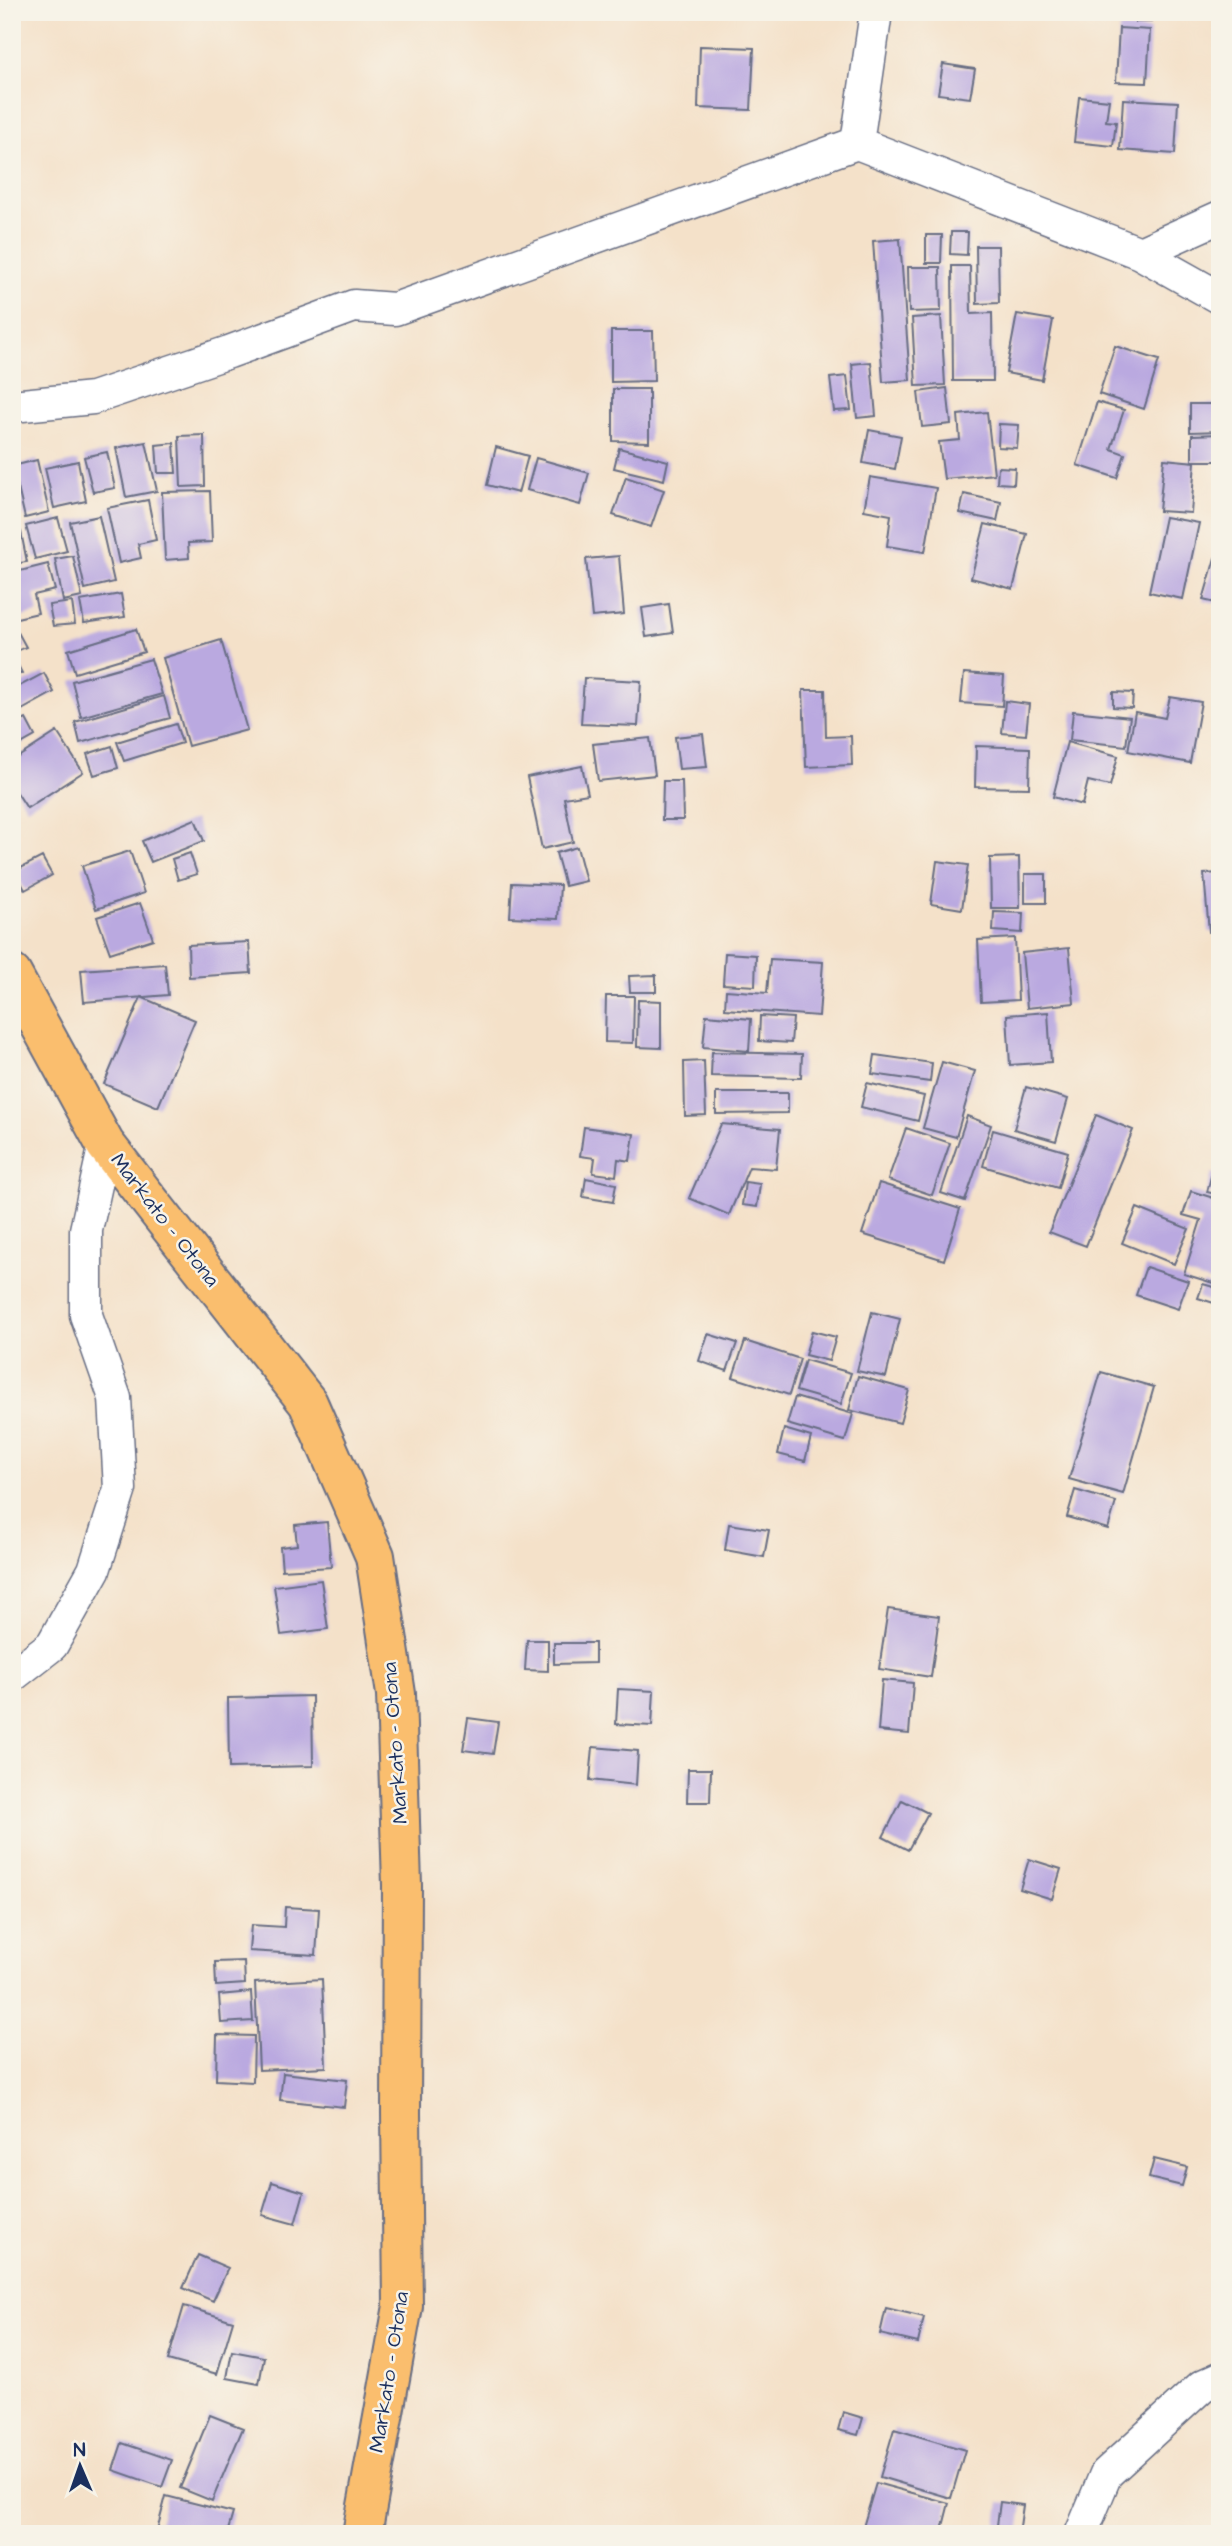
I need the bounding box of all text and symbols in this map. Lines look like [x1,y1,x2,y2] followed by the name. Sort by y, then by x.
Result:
[104,1147,227,1293] street label: Markato - Otona
[375,1661,415,1825] street label: Markato - Otona
[362,2289,416,2454] street label: Markato - Otona
[46,2430,116,2500] north arrow
[73,2437,86,2464] text: N

